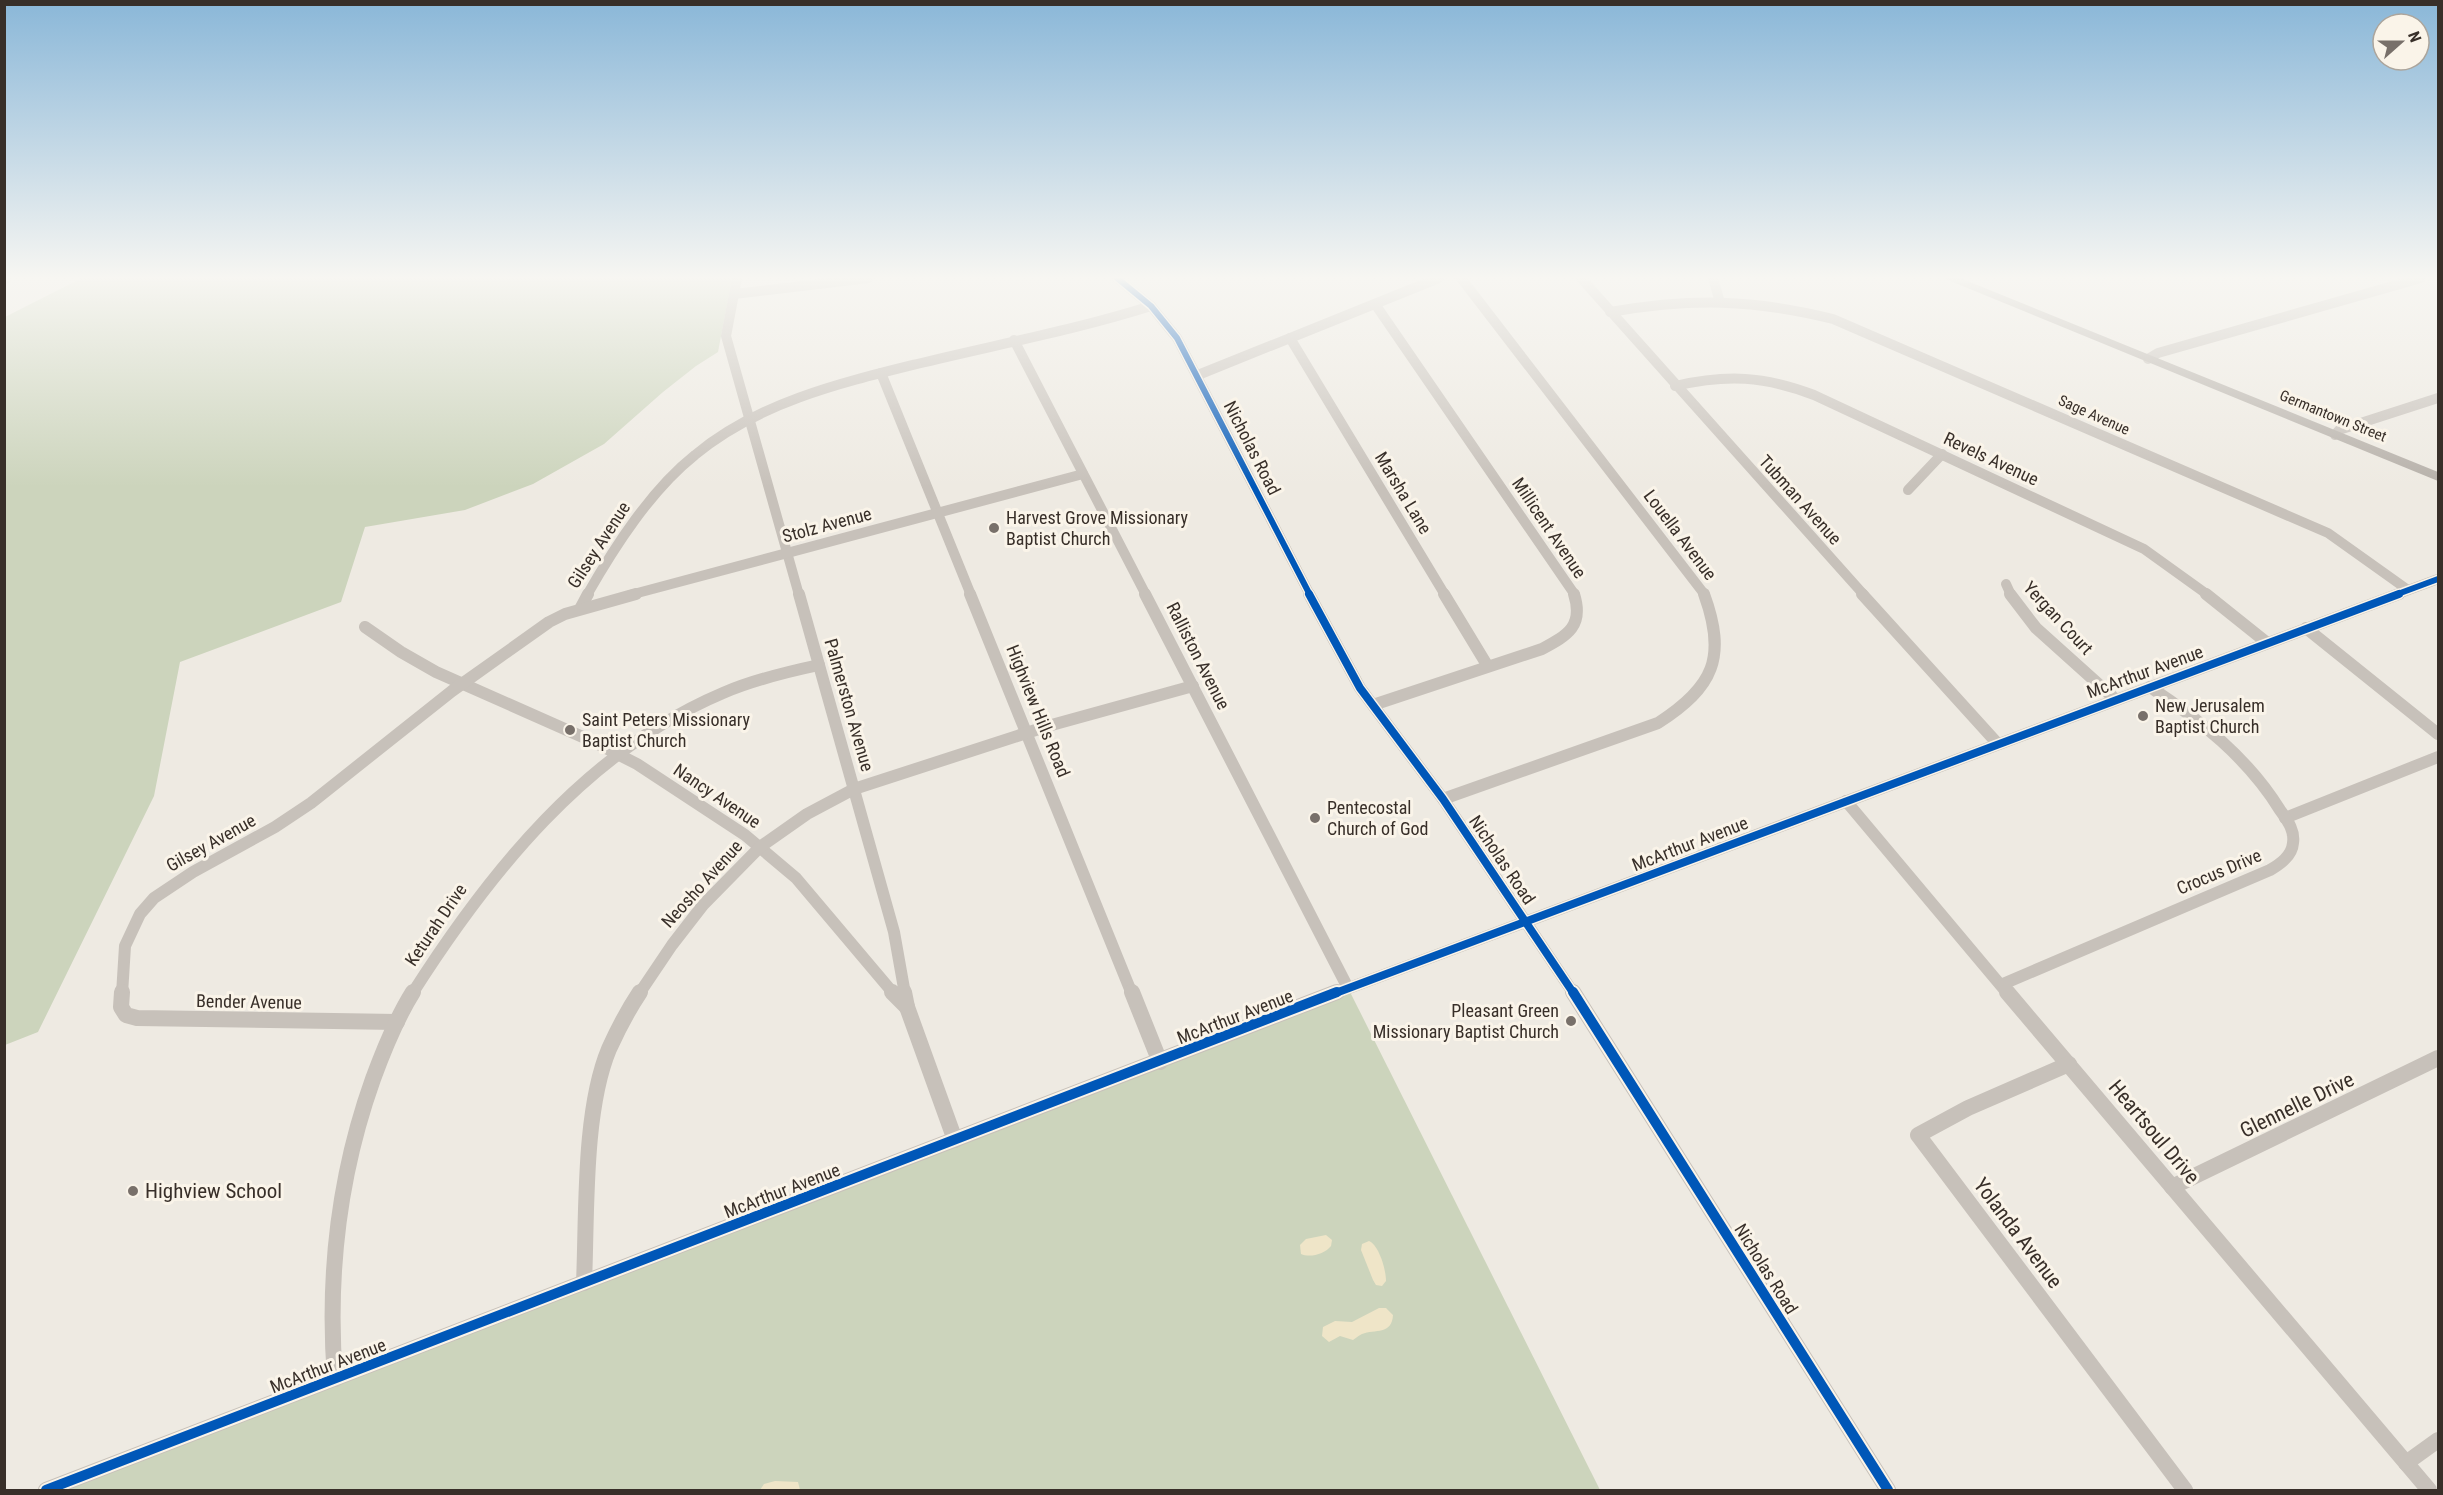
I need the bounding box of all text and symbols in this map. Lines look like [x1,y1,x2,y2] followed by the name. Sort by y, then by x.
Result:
[2371,12,2431,72] north arrow
[2404,29,2425,45] text: N
[2277,386,2389,446] street label: Germantown Street
[2056,391,2132,439] street label: Sage Avenue
[1220,397,1285,498] street label: Nicholas Road
[1940,427,2042,490] street label: Revels Avenue
[1371,448,1436,537] street label: Marsha Lane
[1755,451,1846,549] street label: Tubman Avenue
[1508,473,1591,582] street label: Millicent Avenue
[1640,485,1721,584] street label: Louella Avenue
[563,498,634,592] street label: Gilsey Avenue
[780,503,874,547] street label: Stolz Avenue
[1006,507,1188,549] place label: Harvest Grove Missionary Baptist Church
[987,521,1001,535] marker: Harvest Grove Missionary Baptist Church
[2019,577,2097,659] street label: Yergan Court
[1162,599,1235,713] street label: Ralliston Avenue
[820,636,878,774] street label: Palmerston Avenue
[2084,641,2206,702] street label: McArthur Avenue
[1002,642,1075,780] street label: Highview Hills Road
[2155,695,2265,737] place label: New Jerusalem Baptist Church
[582,709,750,751] place label: Saint Peters Missionary Baptist Church
[2136,709,2150,723] marker: New Jerusalem Baptist Church
[563,723,577,737] marker: Saint Peters Missionary Baptist Church
[670,759,765,832] street label: Nancy Avenue
[1327,797,1429,839] place label: Pentecostal Church of God
[162,809,259,876] street label: Gilsey Avenue
[1308,811,1322,825] marker: Pentecostal Church of God
[1465,811,1540,908] street label: Nicholas Road
[1629,812,1751,875] street label: McArthur Avenue
[657,836,746,932] street label: Neosho Avenue
[2173,844,2264,899] street label: Crocus Drive
[400,880,471,970] street label: Keturah Drive
[1174,985,1296,1048] street label: McArthur Avenue
[196,990,302,1013] street label: Bender Avenue
[1373,1000,1559,1042] place label: Pleasant Green Missionary Baptist Church
[1564,1014,1578,1028] marker: Pleasant Green Missionary Baptist Church
[2236,1067,2358,1143] street label: Glennelle Drive
[2104,1075,2204,1189] street label: Heartsoul Drive
[721,1159,843,1222] street label: McArthur Avenue
[1969,1173,2067,1293] street label: Yolanda Avenue
[145,1179,282,1203] place label: Highview School
[126,1184,140,1198] marker: Highview School
[1730,1220,1803,1318] street label: Nicholas Road
[267,1334,389,1397] street label: McArthur Avenue

